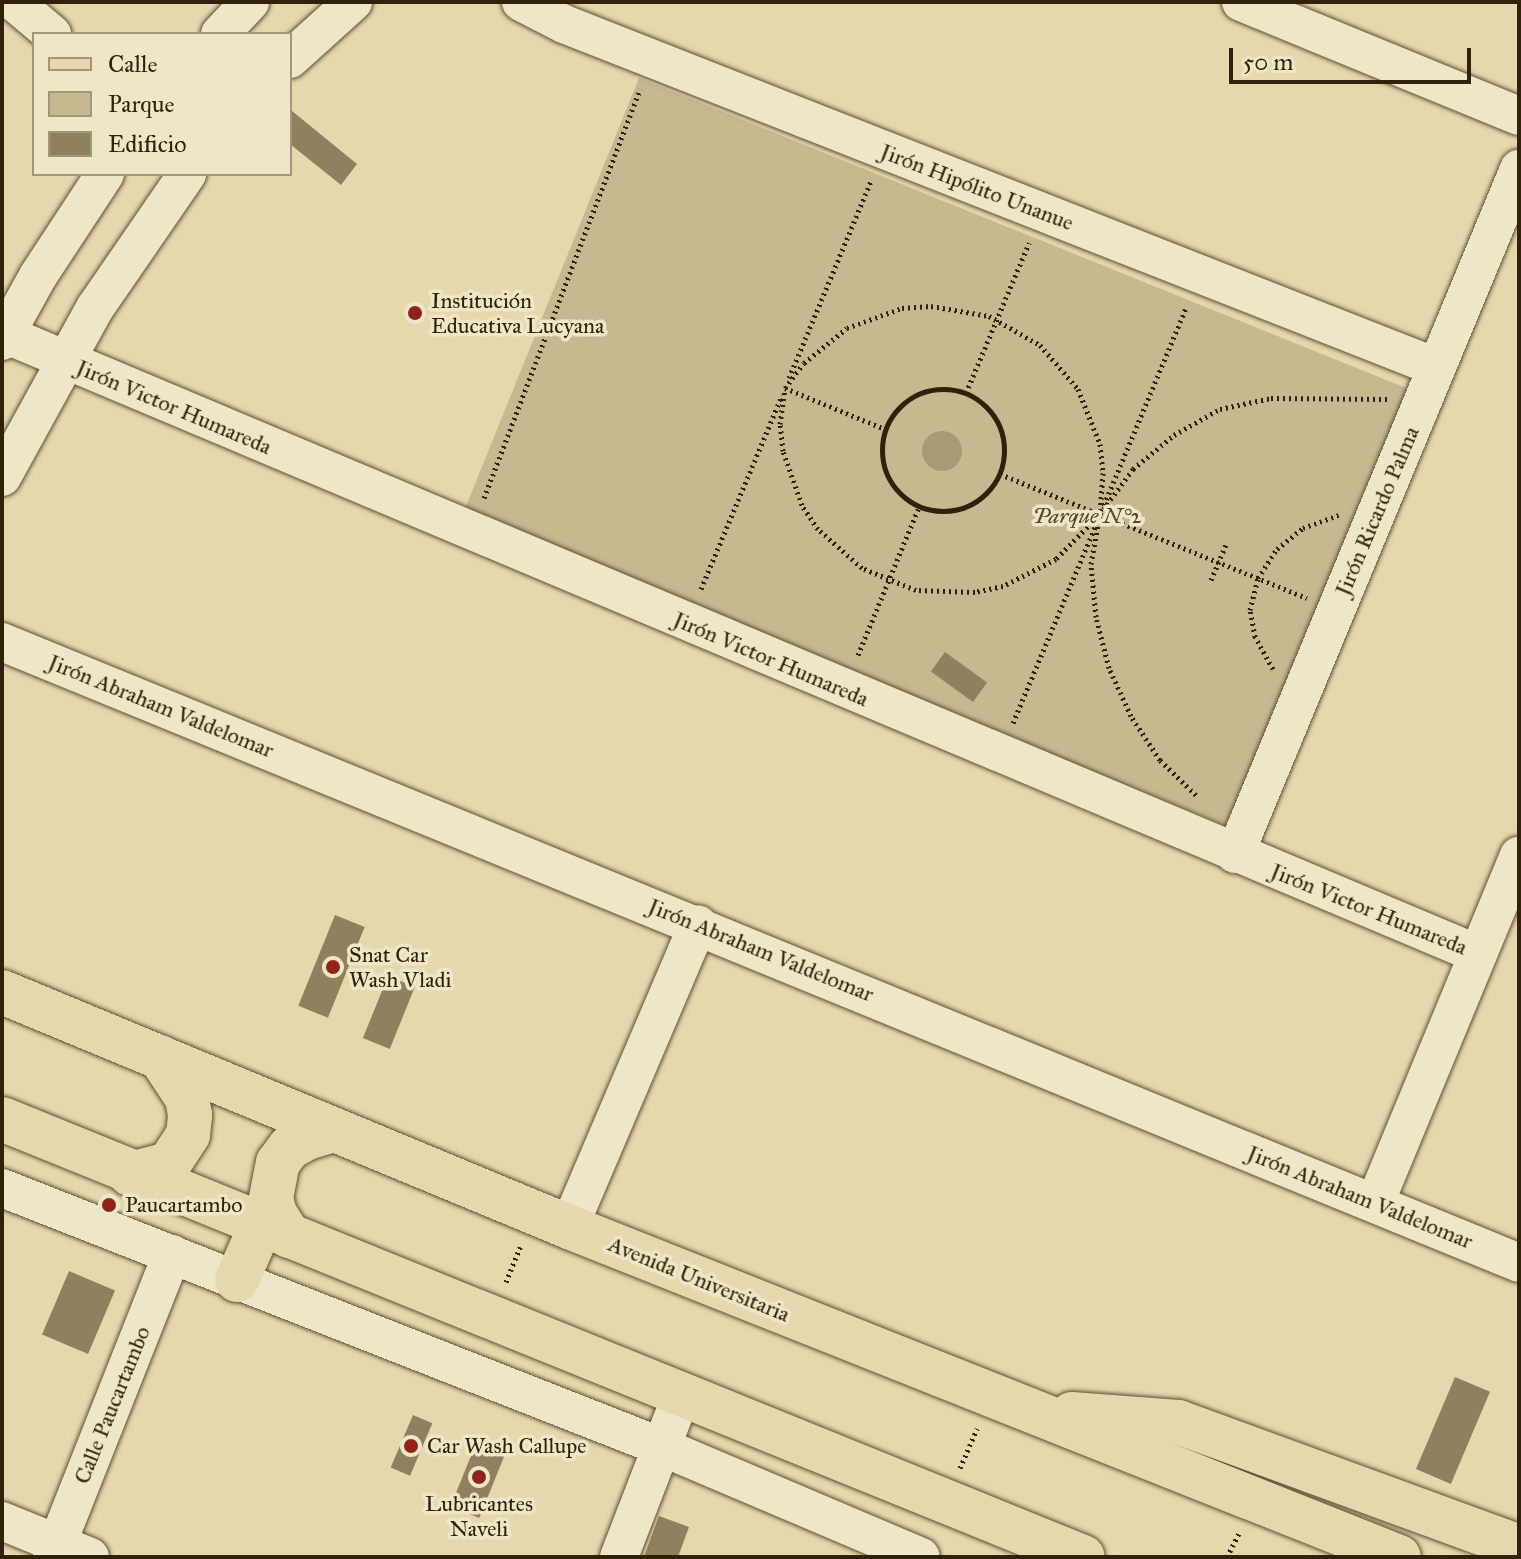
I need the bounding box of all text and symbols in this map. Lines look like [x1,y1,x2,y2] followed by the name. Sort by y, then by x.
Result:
[32,32,292,176] legend
[1233,32,1475,82] scale bar
[1243,47,1293,77] text: 50 m
[108,49,157,79] text: Calle
[108,89,175,119] text: Parque
[108,129,187,159] text: Edificio
[877,138,1077,236] street label: Jirón Hipólito Unanue
[431,287,604,338] place label: Institución Educativa Lucyana
[406,304,424,322] marker: Institución Educativa Lucyana
[72,354,276,460] street label: Jirón Victor Humareda
[1329,422,1425,600] street label: Jirón Ricardo Palma
[1033,503,1141,529] park label: Parque N°2
[669,606,873,712] street label: Jirón Victor Humareda
[44,649,278,763] street label: Jirón Abraham Valdelomar
[1267,858,1471,960] street label: Jirón Victor Humareda
[644,893,878,1007] street label: Jirón Abraham Valdelomar
[349,941,452,992] place label: Snat Car Wash Vladi
[324,958,342,976] marker: Snat Car Wash Vladi
[1243,1140,1477,1254] street label: Jirón Abraham Valdelomar
[125,1192,242,1218] place label: Paucartambo
[100,1196,118,1214] marker: Paucartambo
[604,1231,794,1327] street label: Avenida Universitaria
[68,1322,156,1488] street label: Calle Paucartambo
[427,1433,586,1459] place label: Car Wash Callupe
[402,1437,420,1455] marker: Car Wash Callupe
[470,1468,488,1486] marker: Lubricantes Naveli
[425,1490,533,1542] place label: Lubricantes Naveli

